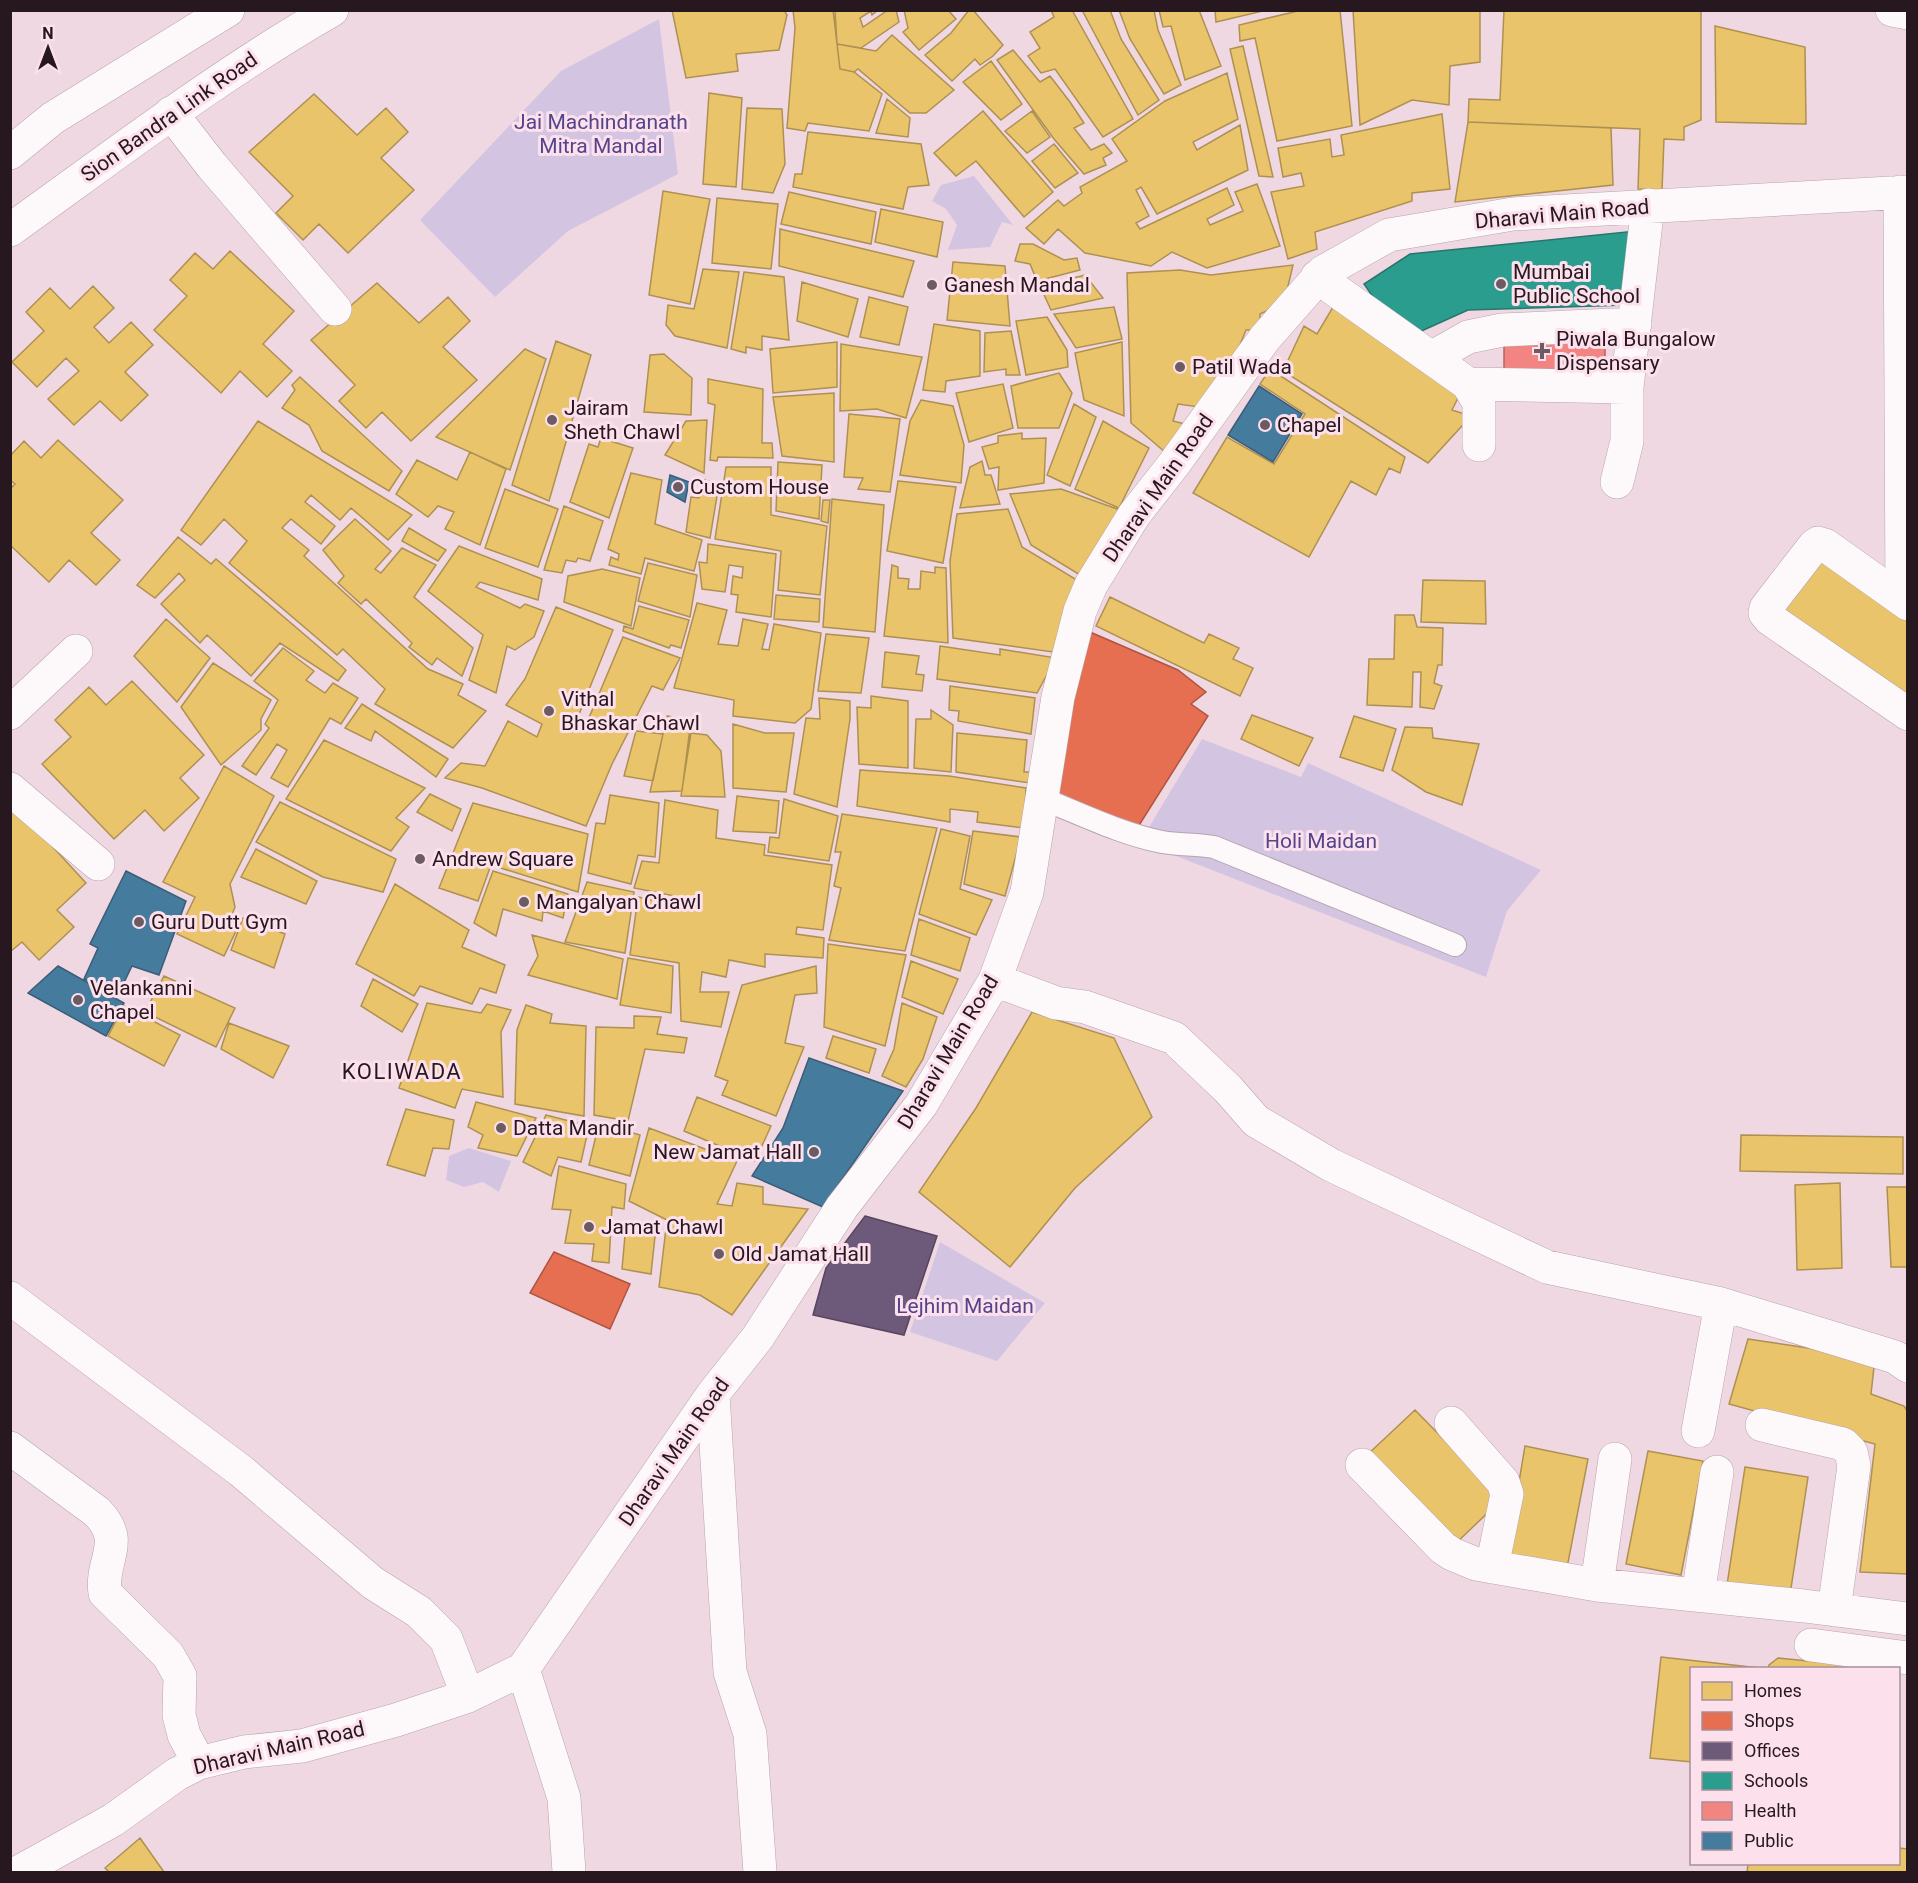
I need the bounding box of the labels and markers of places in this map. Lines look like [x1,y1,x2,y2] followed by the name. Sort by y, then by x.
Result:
[1513,260,1640,308] place label: Mumbai Public School
[944,273,1090,297] place label: Ganesh Mandal
[1494,277,1508,291] marker: Mumbai Public School
[925,278,939,292] marker: Ganesh Mandal
[1556,327,1716,375] place label: Piwala Bungalow Dispensary
[1533,342,1551,360] marker: Piwala Bungalow Dispensary
[1192,355,1292,379] place label: Patil Wada
[1173,360,1187,374] marker: Patil Wada
[564,396,680,444] place label: Jairam Sheth Chawl
[545,413,559,427] marker: Jairam Sheth Chawl
[1277,413,1342,437] place label: Chapel
[1258,418,1272,432] marker: Chapel
[690,475,829,499] place label: Custom House
[671,480,685,494] marker: Custom House
[561,687,700,735] place label: Vithal Bhaskar Chawl
[542,704,556,718] marker: Vithal Bhaskar Chawl
[432,847,574,871] place label: Andrew Square
[413,852,427,866] marker: Andrew Square
[536,890,701,914] place label: Mangalyan Chawl
[517,895,531,909] marker: Mangalyan Chawl
[151,910,288,934] place label: Guru Dutt Gym
[132,915,146,929] marker: Guru Dutt Gym
[90,976,193,1024] place label: Velankanni Chapel
[71,993,85,1007] marker: Velankanni Chapel
[513,1116,634,1140] place label: Datta Mandir
[494,1121,508,1135] marker: Datta Mandir
[653,1140,802,1164] place label: New Jamat Hall
[807,1145,821,1159] marker: New Jamat Hall
[601,1215,723,1239] place label: Jamat Chawl
[582,1220,596,1234] marker: Jamat Chawl
[731,1242,869,1266] place label: Old Jamat Hall
[712,1247,726,1261] marker: Old Jamat Hall

